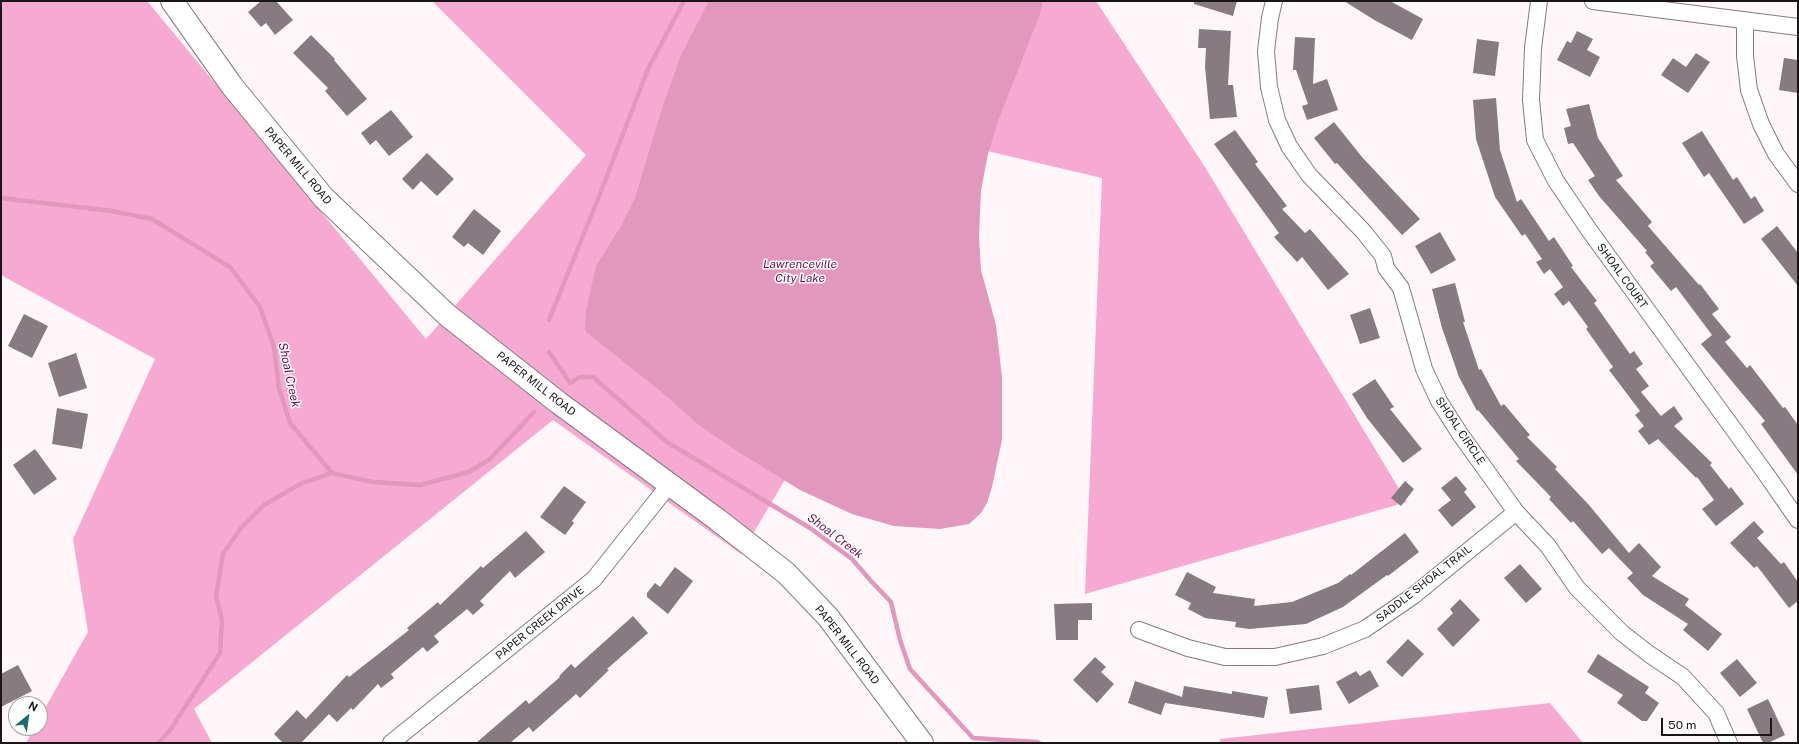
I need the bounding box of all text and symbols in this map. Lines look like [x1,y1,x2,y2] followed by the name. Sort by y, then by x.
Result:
[262,125,334,207] street label: PAPER MILL ROAD
[1594,241,1650,311] street label: SHOAL COURT
[763,257,837,285] water label: Lawrenceville City Lake
[275,341,303,409] water label: Shoal Creek
[494,349,578,419] street label: PAPER MILL ROAD
[1432,395,1488,467] street label: SHOAL CIRCLE
[804,510,866,562] water label: Shoal Creek
[1374,543,1474,625] street label: SADDLE SHOAL TRAIL
[493,583,587,663] street label: PAPER CREEK DRIVE
[812,603,882,687] street label: PAPER MILL ROAD
[8,696,48,736] north arrow
[27,699,40,714] text: N
[1663,710,1774,736] scale bar
[1668,718,1696,732] text: 50 m

